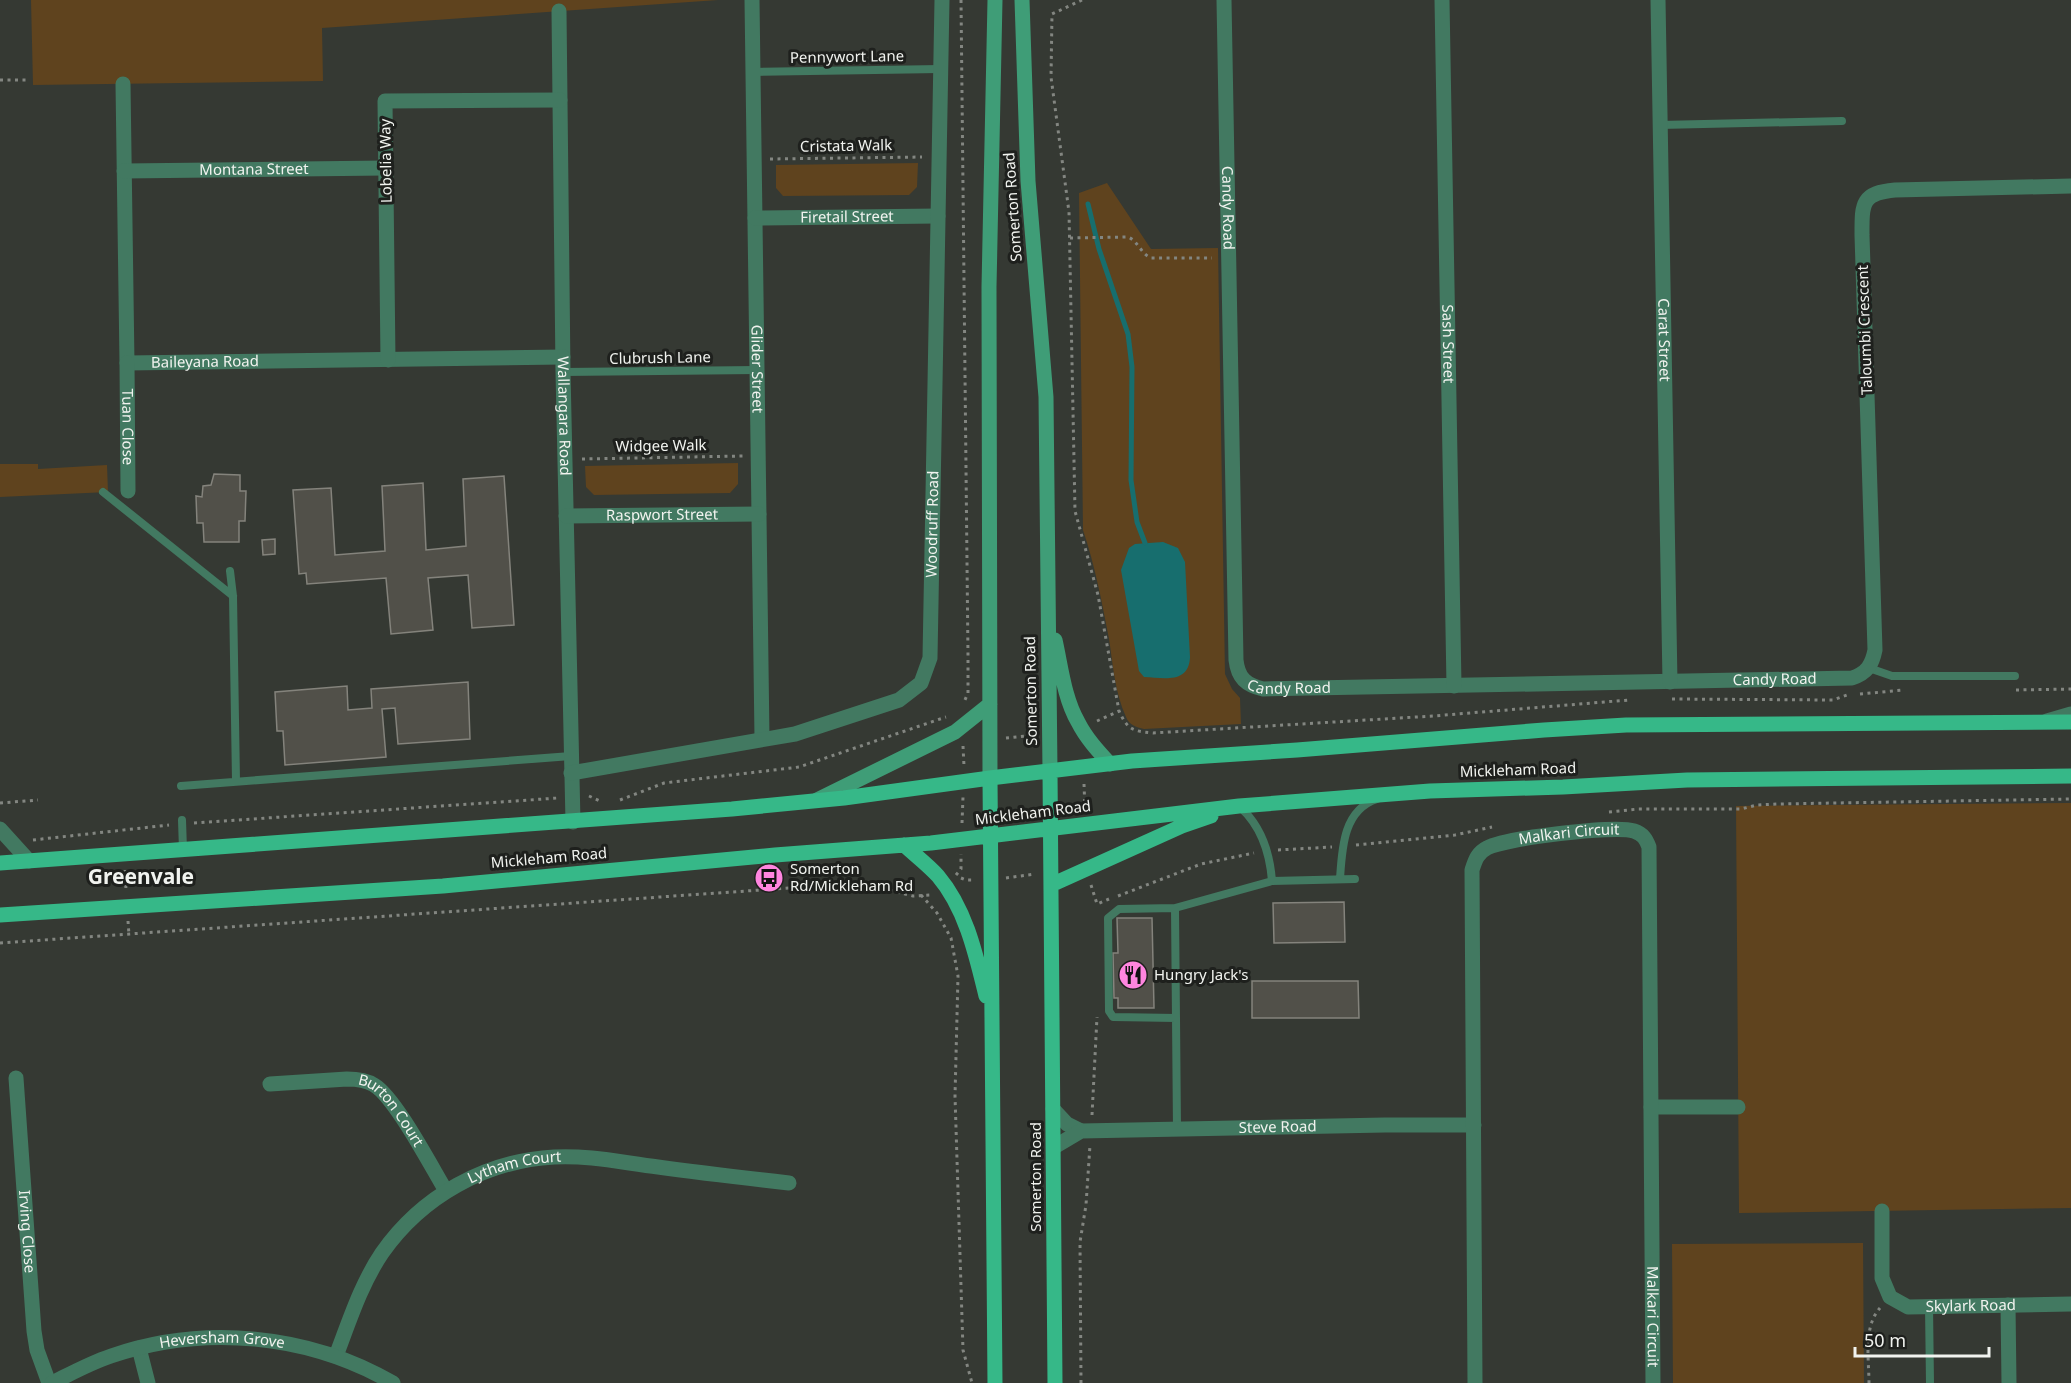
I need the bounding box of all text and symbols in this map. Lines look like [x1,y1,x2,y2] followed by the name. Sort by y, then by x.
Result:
[790,45,904,67] street label: Pennywort Lane
[374,118,396,203] street label: Lobelia Way
[800,134,892,156] street label: Cristata Walk
[998,152,1026,262] street label: Somerton Road
[199,158,309,179] street label: Montana Street
[1218,166,1240,250] street label: Candy Road
[800,205,894,227] street label: Firetail Street
[1852,264,1876,395] street label: Taloumbi Crescent
[1654,298,1676,382] street label: Carat Street
[1438,304,1460,384] street label: Sash Street
[747,325,769,414] street label: Glider Street
[609,346,711,368] street label: Clubrush Lane
[151,350,259,372] street label: Baileyana Road
[554,356,576,476] street label: Wallangara Road
[118,389,139,465] street label: Tuan Close
[615,434,707,456] street label: Widgee Walk
[920,471,942,578] street label: Woodruff Road
[606,503,719,525] street label: Raspwort Street
[1019,636,1041,746] street label: Somerton Road
[1732,668,1817,689] street label: Candy Road
[1244,673,1331,698] street label: Candy Road
[1459,757,1577,781] street label: Mickleham Road
[974,795,1092,829] street label: Mickleham Road
[1517,818,1620,848] street label: Malkari Circuit
[490,842,608,872] street label: Mickleham Road
[790,858,913,895] place label: Somerton Rd/Mickleham Rd
[88,862,194,890] district label: Greenvale
[753,862,785,894] bus stop icon: Somerton Rd/Mickleham Rd
[1117,959,1149,991] restaurant icon: Hungry Jack's
[1154,964,1248,984] place label: Hungry Jack's
[357,1069,429,1150] street label: Burton Court
[1238,1115,1317,1137] street label: Steve Road
[1025,1122,1045,1232] street label: Somerton Road
[464,1146,562,1187] street label: Lytham Court
[15,1189,41,1274] street label: Irving Close
[1643,1266,1664,1368] street label: Malkari Circuit
[1925,1294,2016,1316] street label: Skylark Road
[1855,1320,1988,1358] scale bar
[157,1326,287,1352] street label: Heversham Grove
[1864,1328,1906,1352] text: 50 m

